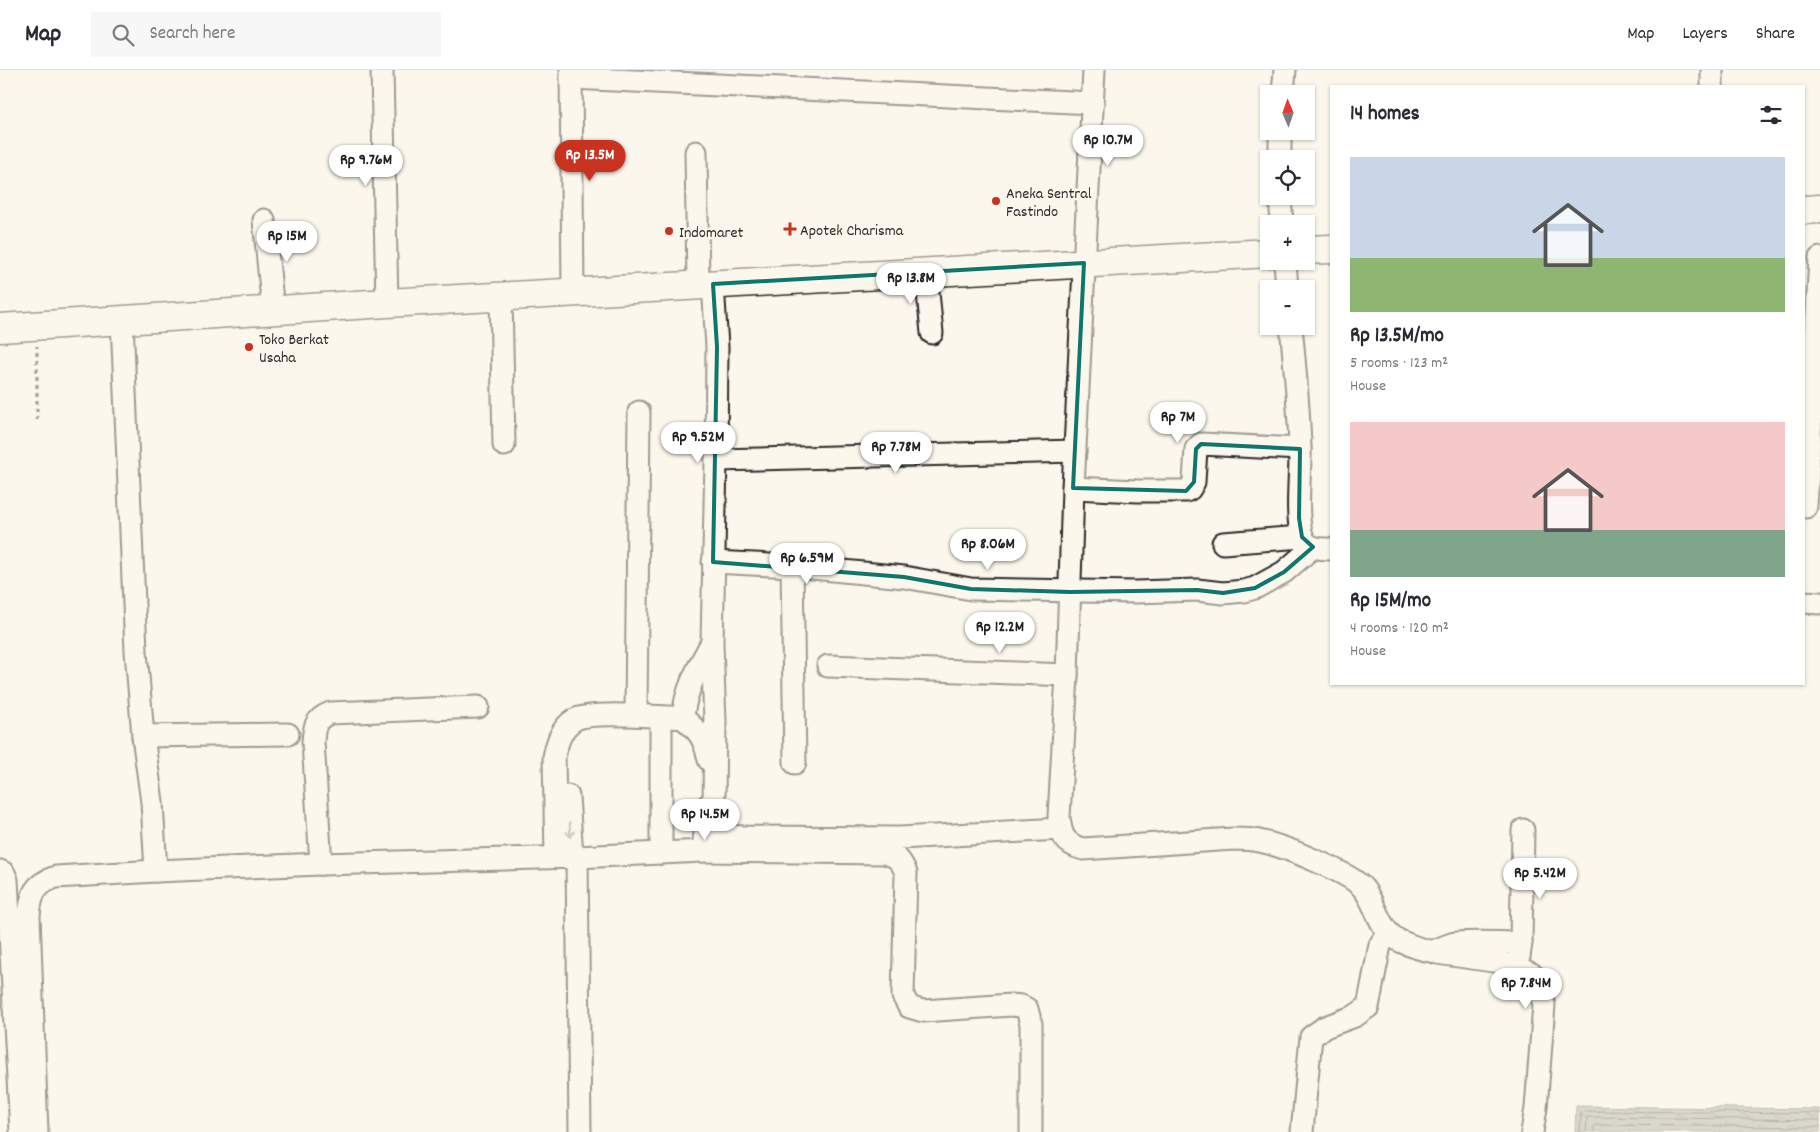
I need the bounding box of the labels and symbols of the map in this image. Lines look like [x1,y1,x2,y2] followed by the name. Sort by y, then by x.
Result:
[1260,85,1315,140] north arrow
[1056,124,1160,167] pin: Rp 10.7M
[538,140,642,182] pin: Rp 13.5M
[314,144,418,187] pin: Rp 9.76M
[1006,183,1092,224] place label: Aneka Sentral Fastindo
[990,195,1002,207] marker: Aneka Sentral Fastindo
[246,220,328,263] pin: Rp 15M
[800,220,904,243] place label: Apotek Charisma
[679,222,743,245] place label: Indomaret
[784,223,796,235] marker: Apotek Charisma
[663,225,675,237] marker: Indomaret
[859,262,963,305] pin: Rp 13.8M
[259,329,329,370] place label: Toko Berkat Usaha
[243,341,255,353] marker: Toko Berkat Usaha
[1143,402,1213,444] pin: Rp 7M
[646,422,750,464] pin: Rp 9.52M
[844,432,948,474] pin: Rp 7.78M
[936,528,1040,571] pin: Rp 8.06M
[755,542,859,585] pin: Rp 6.59M
[948,612,1052,654] pin: Rp 12.2M
[653,798,757,841] pin: Rp 14.5M
[566,821,575,837] one-way arrow
[1488,858,1592,900] pin: Rp 5.42M
[1474,968,1578,1010] pin: Rp 7.84M

